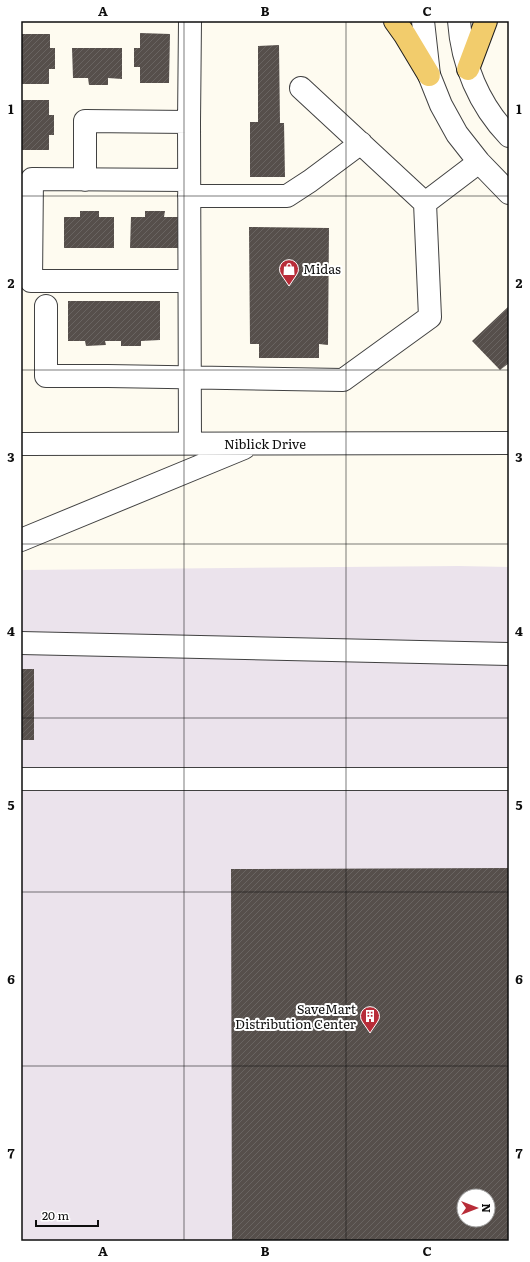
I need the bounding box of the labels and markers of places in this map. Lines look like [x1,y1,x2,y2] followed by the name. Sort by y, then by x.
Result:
[278,258,300,286] shop icon: Midas
[303,259,341,278] place label: Midas
[235,999,357,1033] place label: SaveMart Distribution Center
[359,1005,381,1033] building icon: SaveMart Distribution Center

